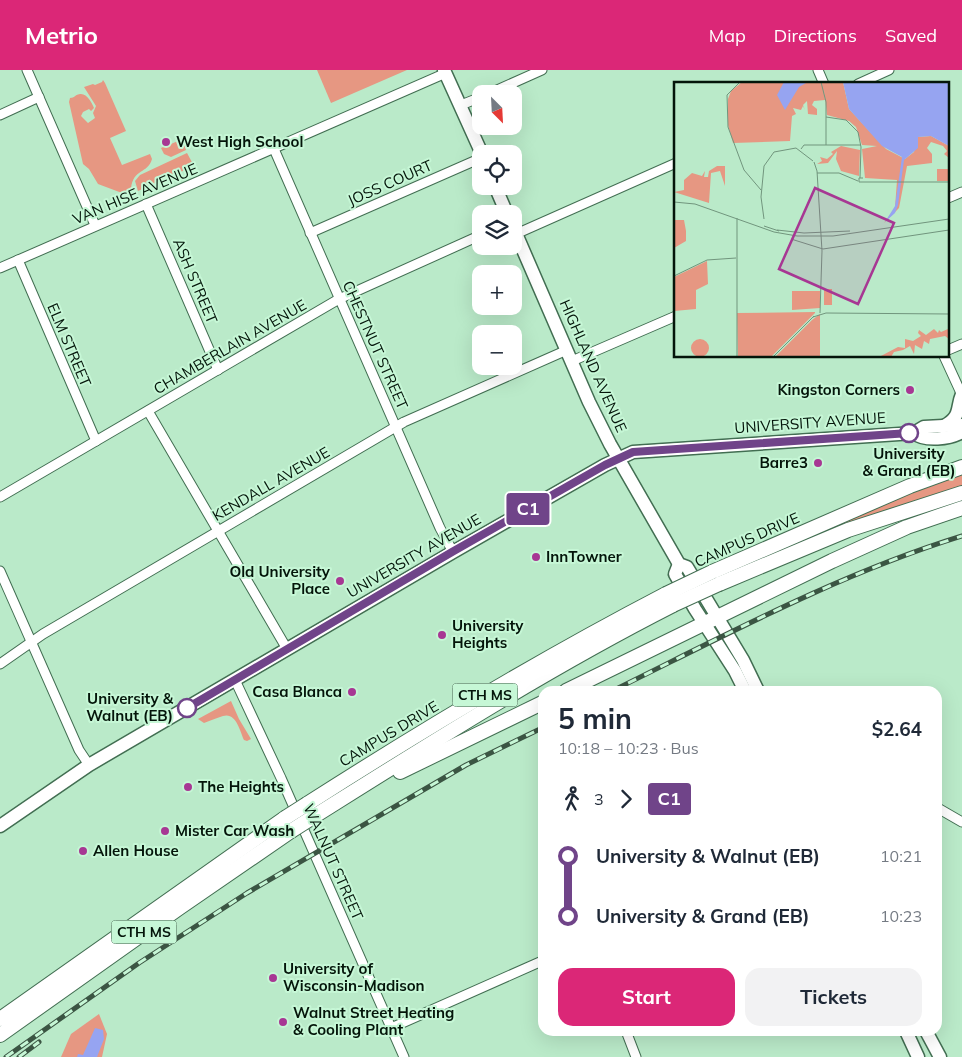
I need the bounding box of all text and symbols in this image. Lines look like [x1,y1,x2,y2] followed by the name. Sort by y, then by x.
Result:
[25,20,98,50] text: Metrio
[709,24,746,47] text: Map
[774,24,857,47] text: Directions
[885,24,937,47] text: Saved
[674,82,950,358] inset map
[472,85,522,135] north arrow
[472,85,522,375] map controls
[176,132,303,151] place label: West High School
[160,136,172,148] marker: West High School
[472,145,522,195] button: locate
[344,155,435,210] street label: JOSS COURT
[70,159,200,228] street label: VAN HISE AVENUE
[472,205,522,255] button: layers
[169,235,222,326] street label: ASH STREET
[472,265,522,315] button: +
[339,278,412,412] street label: CHESTNUT STREET
[150,295,310,398] street label: CHAMBERLAIN AVENUE
[556,296,631,435] street label: HIGHLAND AVENUE
[43,300,96,389] street label: ELM STREET
[472,325,522,375] button: −
[778,380,900,399] place label: Kingston Corners
[904,384,916,396] marker: Kingston Corners
[734,408,886,437] street label: UNIVERSITY AVENUE
[899,423,919,443] marker: University & Grand (EB)
[209,442,333,525] street label: KENDALL AVENUE
[862,444,956,480] place label: University & Grand (EB)
[759,453,808,472] place label: Barre3
[812,457,824,469] marker: Barre3
[506,493,550,525] line badge: C1
[516,497,540,520] text: C1
[691,508,802,571] street label: CAMPUS DRIVE
[343,509,484,602] street label: UNIVERSITY AVENUE
[546,547,622,566] place label: InnTowner
[530,551,542,563] marker: InnTowner
[229,562,331,598] place label: Old University Place
[334,575,346,587] marker: Old University Place
[452,616,524,652] place label: University Heights
[436,629,448,641] marker: University Heights
[252,682,342,701] place label: Casa Blanca
[452,684,518,706] road number: CTH MS
[346,686,358,698] marker: Casa Blanca
[86,689,174,725] place label: University & Walnut (EB)
[336,696,442,771] street label: CAMPUS DRIVE
[177,698,197,718] marker: University & Walnut (EB)
[558,701,632,736] text: 5 min
[872,717,922,741] text: $2.64
[558,738,699,758] text: 10:18 – 10:23 · Bus
[198,777,284,796] place label: The Heights
[182,781,194,793] marker: The Heights
[558,785,586,813] icon: walk
[612,785,640,813] icon: forward
[658,787,681,810] text: C1
[594,789,604,809] text: 3
[299,801,368,923] street label: WALNUT STREET
[175,821,294,840] place label: Mister Car Wash
[159,825,171,837] marker: Mister Car Wash
[93,841,179,860] place label: Allen House
[596,844,820,868] text: University & Walnut (EB)
[77,845,89,857] marker: Allen House
[880,846,922,866] text: 10:21
[596,904,810,928] text: University & Grand (EB)
[880,906,922,926] text: 10:23
[112,920,176,944] road number: CTH MS
[283,959,425,995] place label: University of Wisconsin-Madison
[558,968,735,1026] button: Start
[745,968,922,1026] button: Tickets
[267,972,279,984] marker: University of Wisconsin-Madison
[293,1003,454,1039] place label: Walnut Street Heating & Cooling Plant
[277,1016,289,1028] marker: Walnut Street Heating & Cooling Plant

